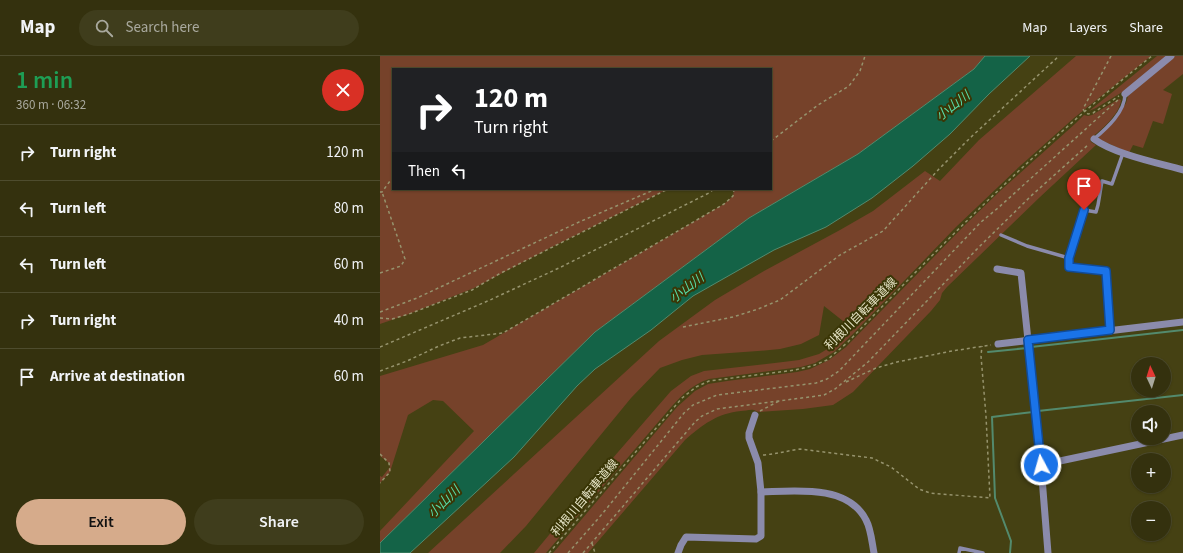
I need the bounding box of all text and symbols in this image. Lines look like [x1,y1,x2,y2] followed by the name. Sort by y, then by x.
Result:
[79,10,359,46] search box
[20,14,55,41] text: Map
[93,17,115,39] icon: search
[125,17,199,38] text: Search here
[1022,18,1047,38] text: Map
[1069,18,1107,38] text: Layers
[1129,18,1163,38] text: Share
[16,63,73,98] text: 1 min
[322,69,364,111] button: close
[474,78,548,118] text: 120 m
[408,84,460,136] icon: right
[932,86,975,125] water label: 小山川
[16,96,86,114] text: 360 m · 06:32
[474,115,548,140] text: Turn right
[16,142,38,164] icon: right
[50,142,116,163] text: Turn right
[326,142,364,163] text: 120 m
[448,160,470,182] icon: left
[408,161,440,182] text: Then
[1067,169,1101,210] pin
[1073,175,1095,197] icon: arrive
[16,198,38,220] icon: left
[50,198,106,219] text: Turn left
[334,198,364,219] text: 80 m
[16,254,38,276] icon: left
[50,254,106,275] text: Turn left
[334,254,364,275] text: 60 m
[666,268,710,307] water label: 小山川
[821,274,901,354] street label: 利根川自転車道線
[16,310,38,332] icon: right
[50,310,116,331] text: Turn right
[334,310,364,331] text: 40 m
[1131,357,1171,397] north arrow
[1131,357,1171,541] map controls
[16,366,38,388] icon: arrive
[50,366,185,387] text: Arrive at destination
[334,366,364,387] text: 60 m
[1131,405,1171,445] button: sound
[1020,444,1062,486] position arrow
[1131,453,1171,493] button: +
[548,456,622,540] street label: 利根川自転車道線
[424,480,466,522] water label: 小山川
[16,499,186,545] button: Exit
[194,499,364,545] button: Share
[1131,501,1171,541] button: −

